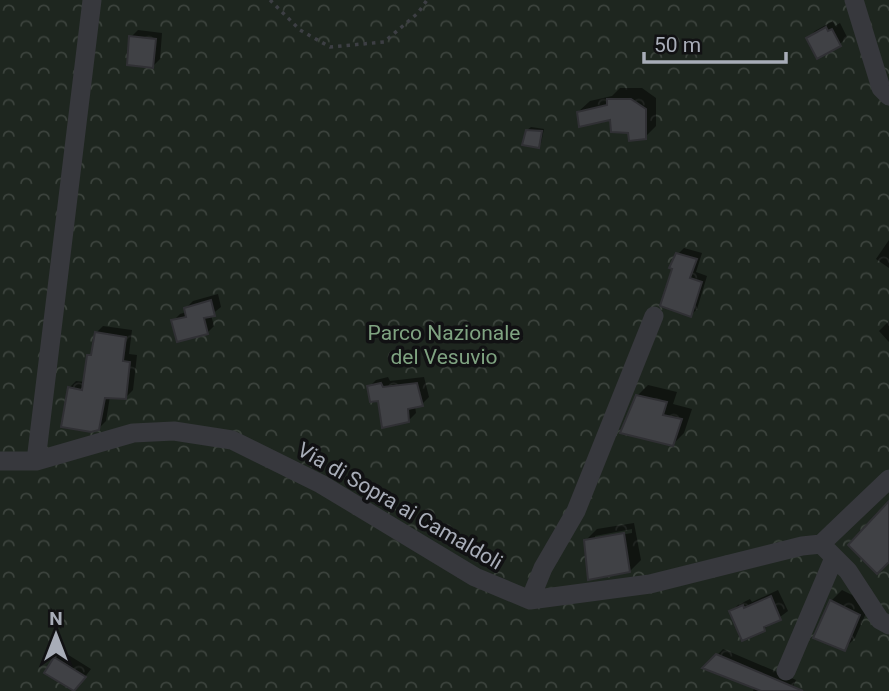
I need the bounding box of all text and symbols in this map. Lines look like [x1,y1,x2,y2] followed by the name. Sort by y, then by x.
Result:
[644,21,786,65] scale bar
[654,33,701,57] text: 50 m
[368,321,520,369] park label: Parco Nazionale del Vesuvio
[293,437,507,575] street label: Via di Sopra ai Camaldoli
[21,600,91,670] north arrow
[49,607,63,630] text: N

